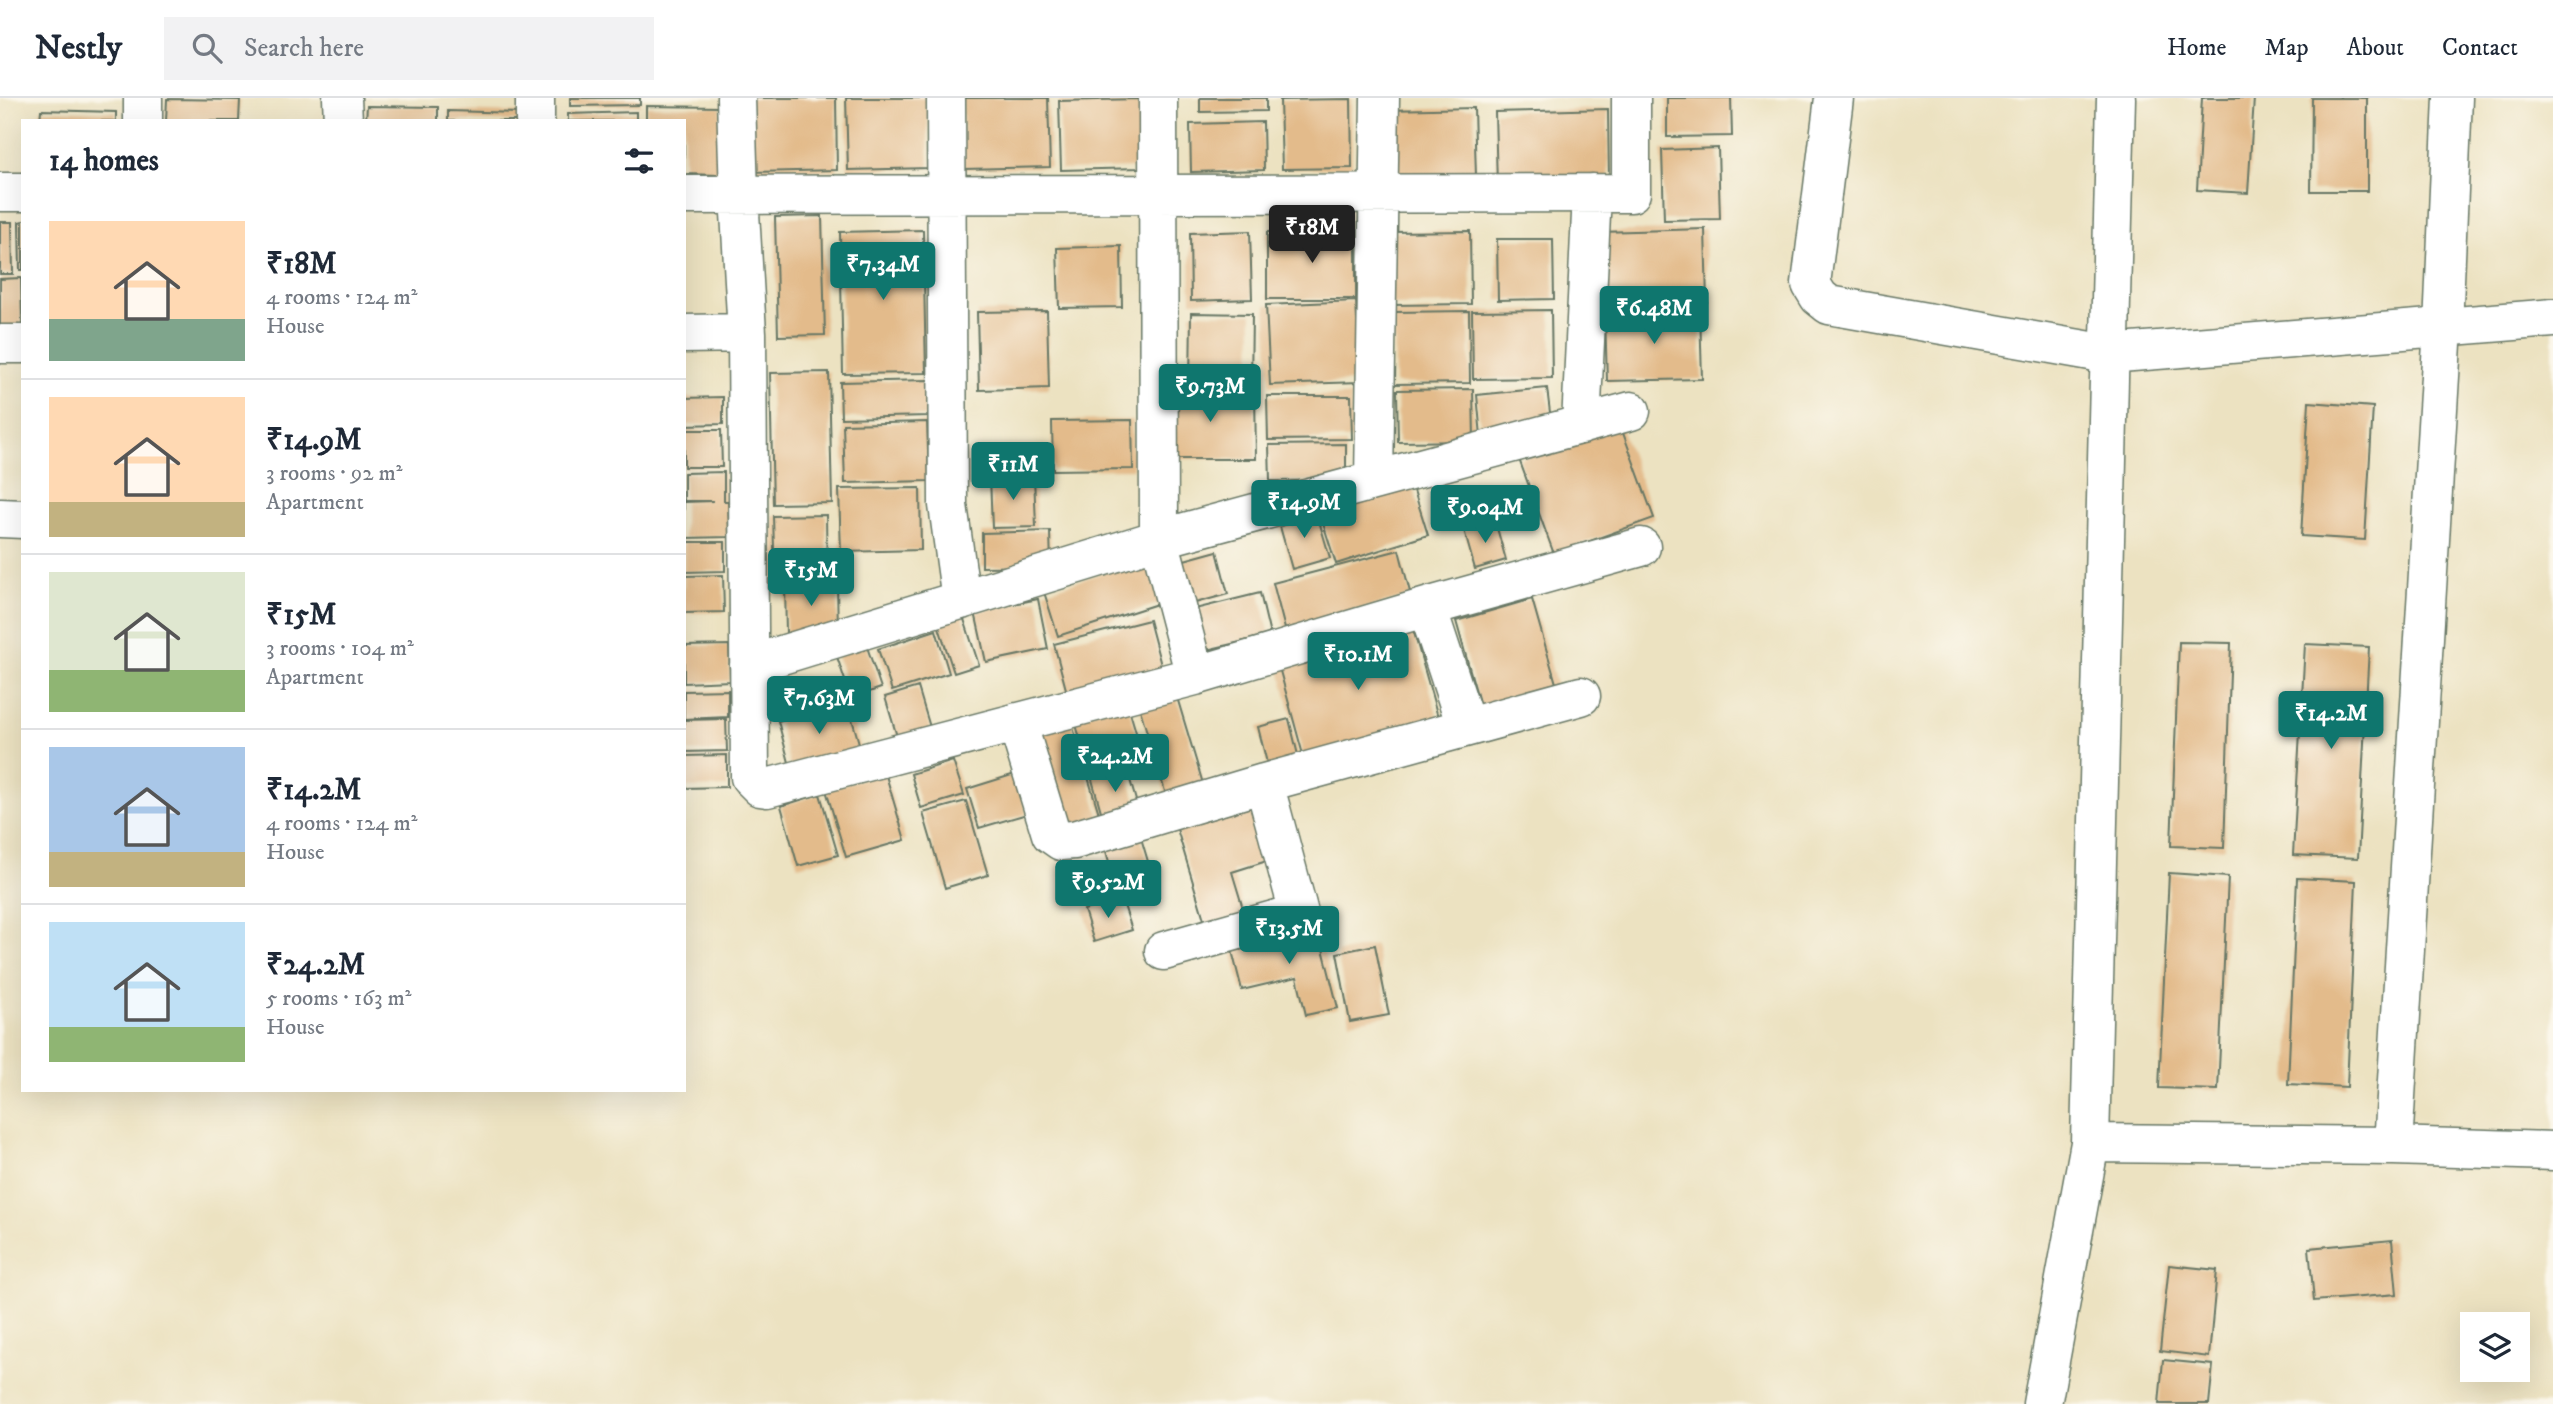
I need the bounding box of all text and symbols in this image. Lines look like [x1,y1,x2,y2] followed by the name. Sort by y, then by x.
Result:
[164,17,654,80] search box
[35,28,122,69] text: Nestly
[188,29,226,67] icon: search
[244,32,364,65] text: Search here
[2167,33,2226,63] text: Home
[2264,33,2309,63] text: Map
[2347,33,2404,63] text: About
[2442,33,2518,63] text: Contact
[620,142,658,180] icon: filters
[49,143,159,180] text: 14 homes
[1271,206,1353,265] pin: ₹18M
[1285,213,1339,242] text: ₹18M
[826,242,940,302] pin: ₹7.34M
[266,246,337,283] text: ₹18M
[105,249,189,333] icon: home
[846,250,920,279] text: ₹7.34M
[266,283,417,312] text: 4 rooms · 124 m²
[1597,286,1711,346] pin: ₹6.48M
[1616,294,1692,323] text: ₹6.48M
[266,312,324,341] text: House
[1153,364,1267,424] pin: ₹9.73M
[1175,372,1245,401] text: ₹9.73M
[266,422,362,459] text: ₹14.9M
[105,425,189,509] icon: home
[972,442,1054,502] pin: ₹11M
[987,450,1039,479] text: ₹11M
[266,459,403,488] text: 3 rooms · 92 m²
[1247,480,1361,540] pin: ₹14.9M
[1428,486,1542,545] pin: ₹9.04M
[266,488,364,517] text: Apartment
[1267,488,1341,517] text: ₹14.9M
[1447,493,1523,522] text: ₹9.04M
[770,548,852,608] pin: ₹15M
[784,556,838,585] text: ₹15M
[266,597,336,634] text: ₹15M
[105,600,189,684] icon: home
[1301,632,1415,692] pin: ₹10.1M
[266,634,414,663] text: 3 rooms · 104 m²
[1324,640,1392,669] text: ₹10.1M
[266,663,364,692] text: Apartment
[762,676,876,736] pin: ₹7.63M
[783,684,855,713] text: ₹7.63M
[2274,692,2388,751] pin: ₹14.2M
[2294,699,2368,728] text: ₹14.2M
[1058,734,1172,794] pin: ₹24.2M
[1077,742,1153,771] text: ₹24.2M
[266,772,361,809] text: ₹14.2M
[105,775,189,859] icon: home
[266,809,417,838] text: 4 rooms · 124 m²
[266,838,324,867] text: House
[1051,860,1165,920] pin: ₹9.52M
[1071,868,1145,897] text: ₹9.52M
[1232,906,1346,966] pin: ₹13.5M
[1255,914,1323,943] text: ₹13.5M
[266,947,365,984] text: ₹24.2M
[105,950,189,1034] icon: home
[266,984,412,1013] text: 5 rooms · 163 m²
[266,1013,324,1042] text: House
[2460,1312,2530,1382] map controls
[2460,1312,2530,1382] button: layers

